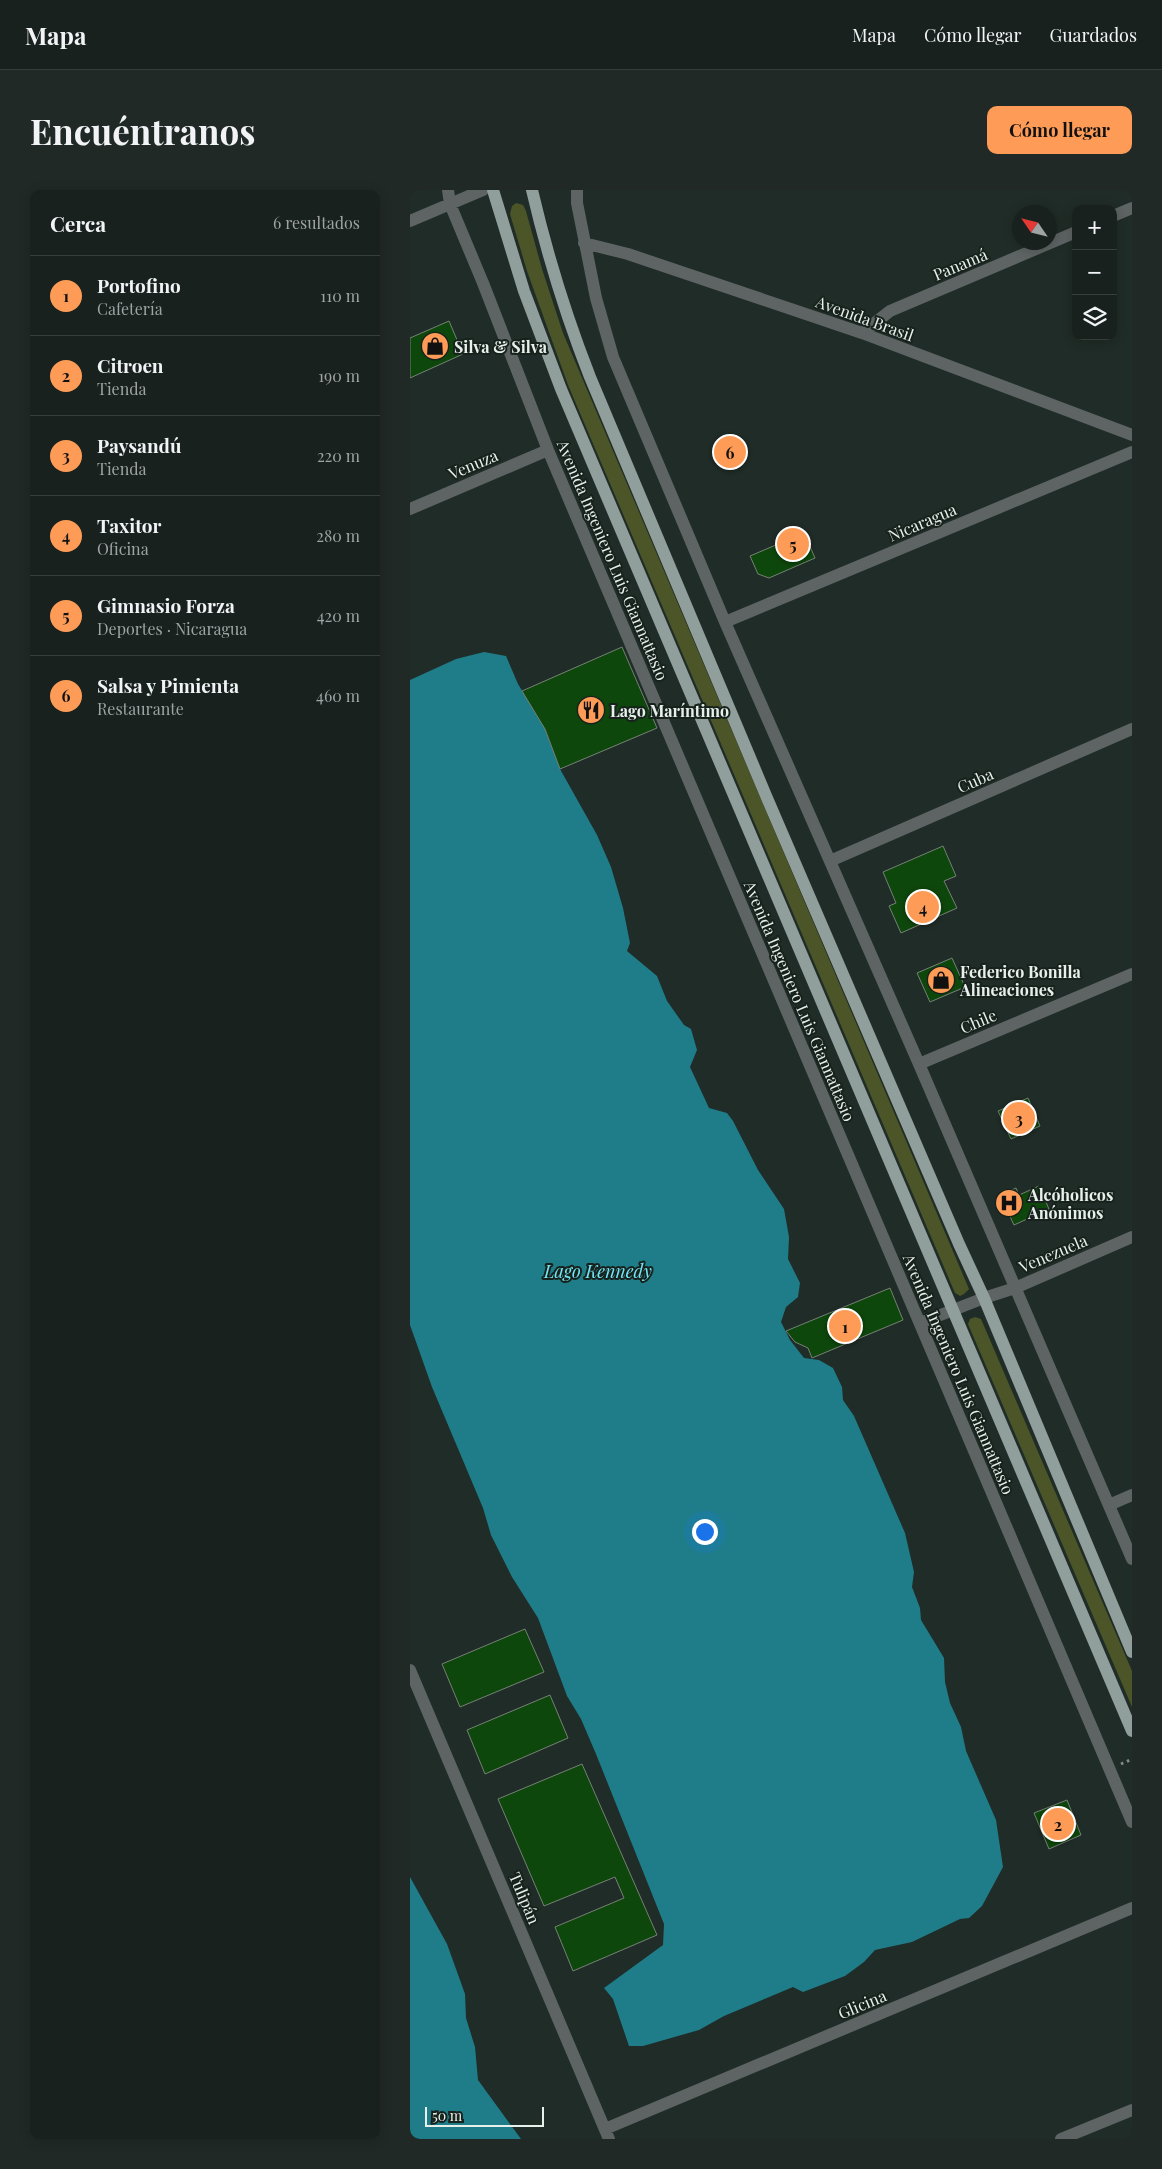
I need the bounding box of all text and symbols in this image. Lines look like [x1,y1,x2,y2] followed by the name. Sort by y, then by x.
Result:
[25,19,86,51] text: Mapa
[852,23,896,47] text: Mapa
[924,23,1021,47] text: Cómo llegar
[1049,23,1137,47] text: Guardados
[987,106,1132,154] button: Cómo llegar
[30,107,255,154] text: Encuéntranos
[1012,205,1057,250] north arrow
[1072,205,1117,340] map controls
[1072,205,1117,250] button: +
[50,209,106,237] text: Cerca
[273,212,360,233] text: 6 resultados
[930,243,990,285] street label: Panamá
[1072,250,1117,295] button: −
[97,272,181,298] text: Portofino
[63,285,69,306] text: 1
[320,285,360,306] text: 110 m
[812,290,917,346] street label: Avenida Brasil
[1072,295,1117,340] button: layers
[97,298,163,319] text: Cafetería
[420,331,450,361] shop icon: Silva & Silva
[454,336,548,357] place label: Silva & Silva
[97,352,164,378] text: Citroen
[62,365,70,386] text: 2
[318,365,360,386] text: 190 m
[97,378,147,399] text: Tienda
[97,432,181,458] text: Paysandú
[714,433,746,471] pin: 6
[552,436,673,684] street label: Avenida Ingeniero Luis Giannattasio
[444,444,501,484] street label: Venuza
[62,445,70,466] text: 3
[317,445,360,466] text: 220 m
[97,458,147,479] text: Tienda
[885,498,959,546] street label: Nicaragua
[97,512,161,538] text: Taxitor
[62,525,70,546] text: 4
[316,525,360,546] text: 280 m
[777,525,809,563] pin: 5
[97,538,149,559] text: Oficina
[97,592,235,618] text: Gimnasio Forza
[62,605,70,626] text: 5
[317,605,360,626] text: 420 m
[97,618,247,639] text: Deportes · Nicaragua
[97,672,239,698] text: Salsa y Pimienta
[62,685,70,706] text: 6
[316,685,360,706] text: 460 m
[576,695,606,725] restaurant icon: Lago Maríntimo
[97,698,184,719] text: Restaurante
[610,700,729,721] place label: Lago Maríntimo
[954,763,996,797] street label: Cuba
[739,877,860,1125] street label: Avenida Ingeniero Luis Giannattasio
[907,888,939,926] pin: 4
[959,961,1082,1000] place label: Federico Bonilla Alineaciones
[926,965,956,995] shop icon: Federico Bonilla Alineaciones
[957,1004,999,1038] street label: Chile
[1003,1099,1035,1137] pin: 3
[1027,1184,1113,1223] place label: Alcóholicos Anónimos
[994,1188,1024,1218] hospital icon: Alcóholicos Anónimos
[1015,1229,1090,1277] street label: Venezuela
[898,1250,1019,1498] street label: Avenida Ingeniero Luis Giannattasio
[543,1259,652,1283] water label: Lago Kennedy
[829,1307,861,1345] pin: 1
[692,1519,718,1545] your location
[1042,1805,1074,1843] pin: 2
[505,1869,545,1927] street label: Tulipán
[835,1984,889,2024] street label: Glicina
[425,2104,544,2127] scale bar
[432,2106,462,2125] text: 50 m

